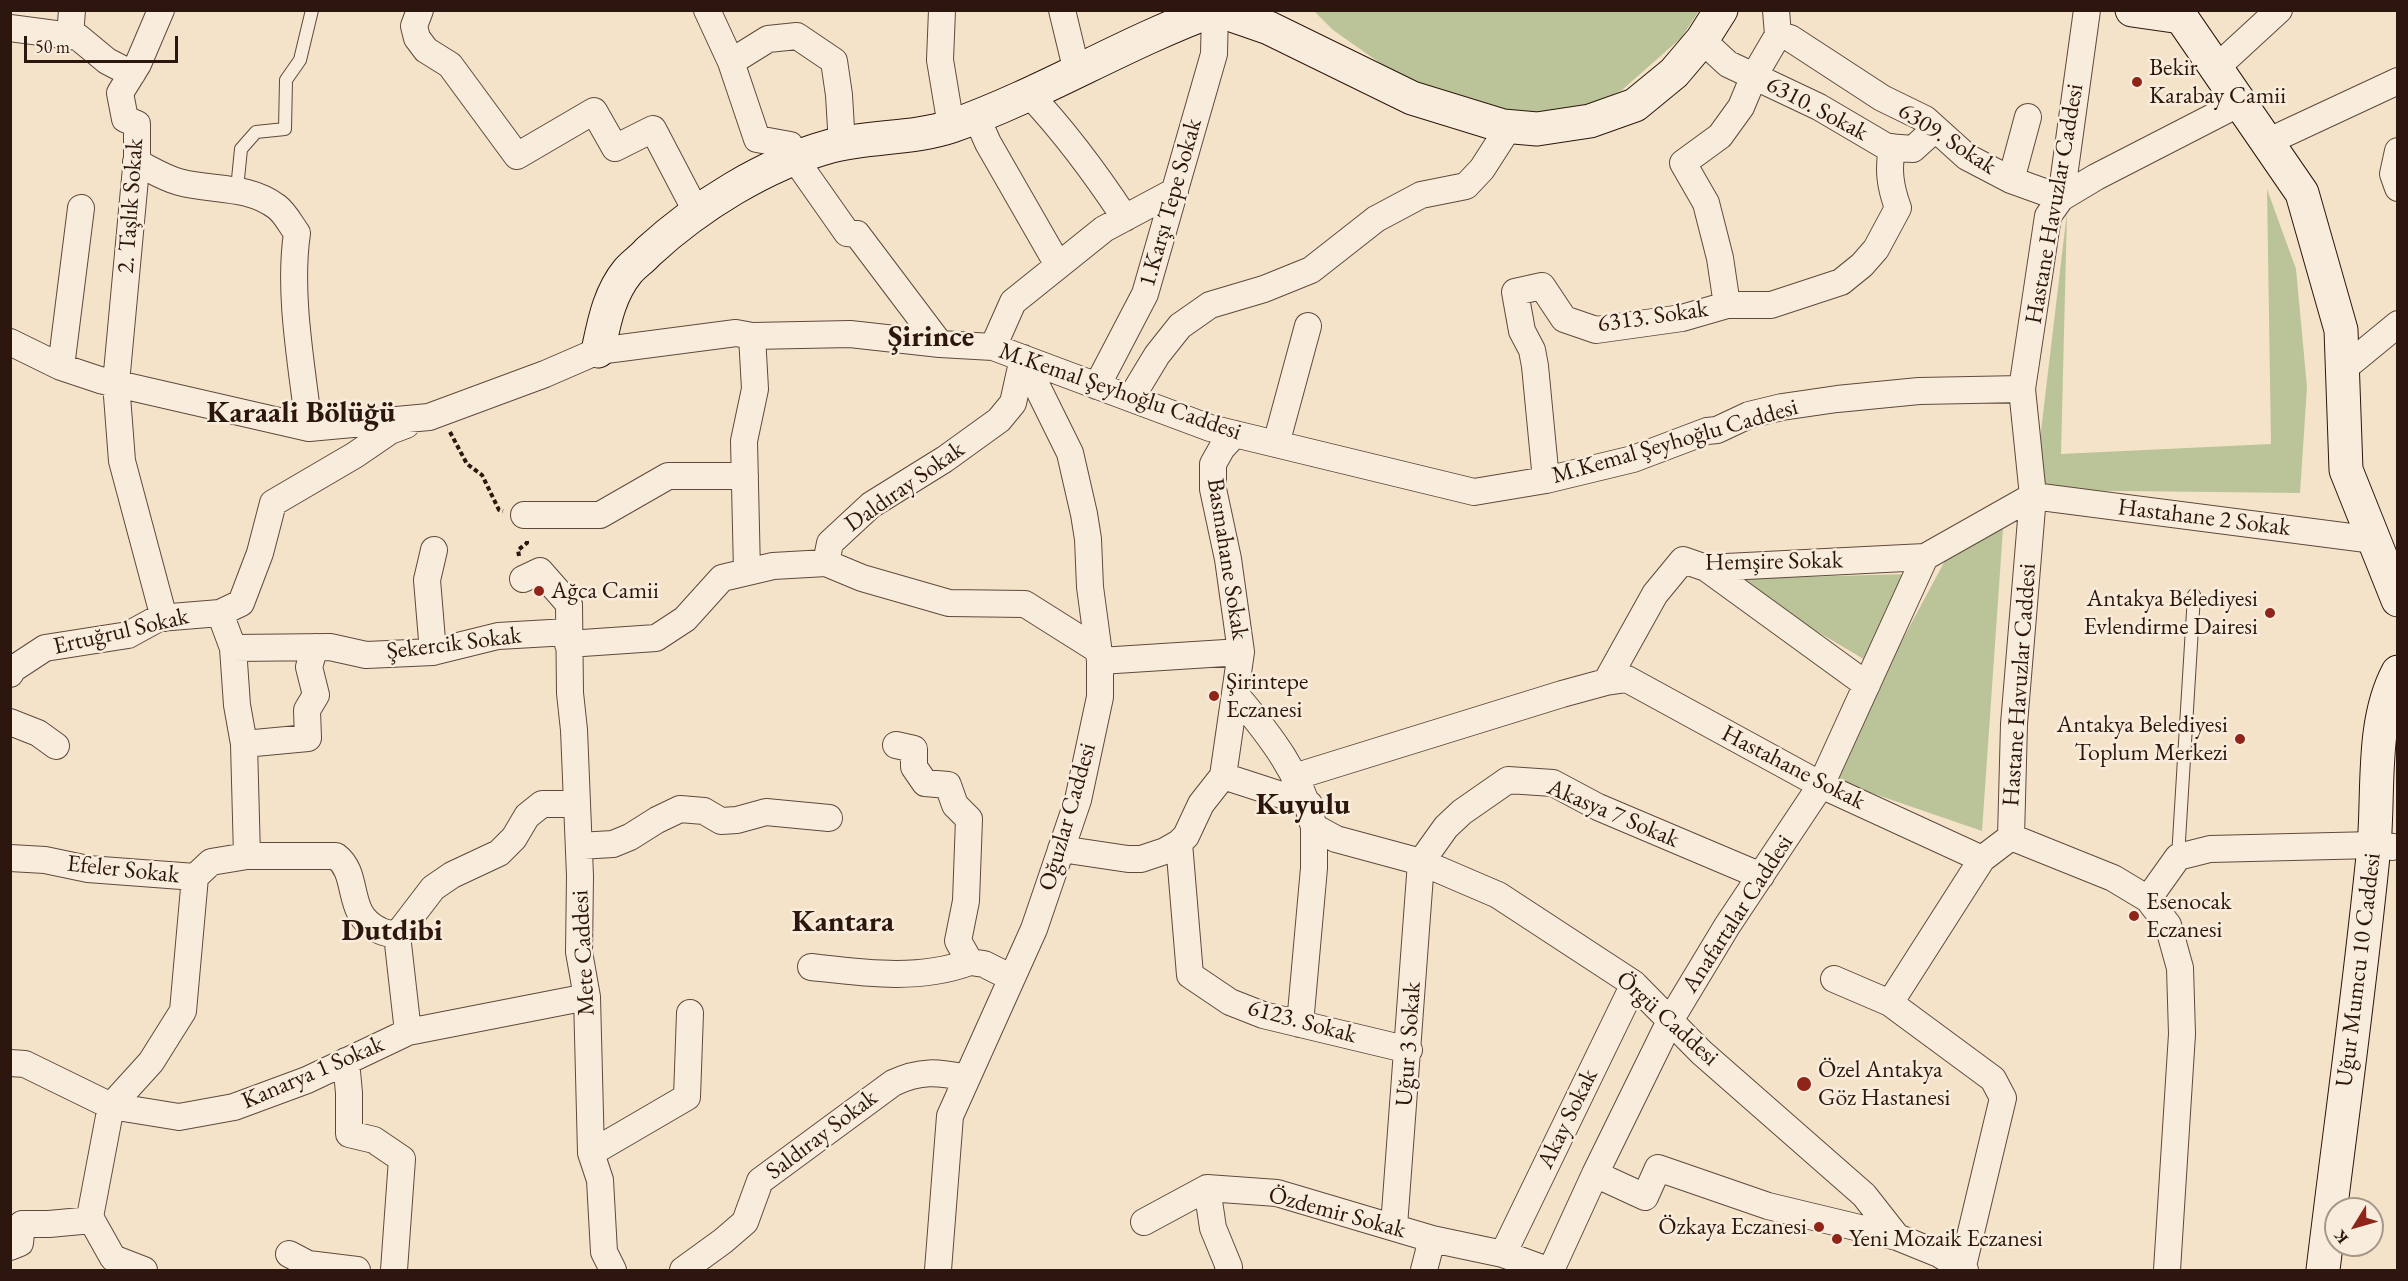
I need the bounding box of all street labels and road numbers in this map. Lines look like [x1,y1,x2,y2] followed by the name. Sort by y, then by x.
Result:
[1761,70,1873,148] street label: 6310. Sokak
[2020,82,2090,326] street label: Hastane Havuzlar Caddesi
[1893,97,2001,181] street label: 6309. Sokak
[1133,116,1209,290] street label: 1.Karşı Tepe Sokak
[112,138,150,274] street label: 2. Taşlık Sokak
[1596,295,1710,339] street label: 6313. Sokak
[995,337,1245,447] street label: M.Kemal Şeyhoğlu Caddesi
[1549,393,1801,491] street label: M.Kemal Şeyhoğlu Caddesi
[840,435,970,539] street label: Daldıray Sokak
[1200,476,1254,642] street label: Basmahane Sokak
[2116,493,2292,543] street label: Hastahane 2 Sokak
[1705,546,1843,578] street label: Hemşire Sokak
[1997,563,2043,807] street label: Hastane Havuzlar Caddesi
[50,602,192,662] street label: Ertuğrul Sokak
[385,621,523,667] street label: Şekercik Sokak
[1716,719,1870,817] street label: Hastahane Sokak
[1033,740,1103,894] street label: Oğuzlar Caddesi
[1543,773,1683,855] street label: Akasya 7 Sokak
[1676,830,1800,998] street label: Anafartalar Caddesi
[65,850,181,890] street label: Efeler Sokak
[2330,851,2388,1089] street label: Uğur Mumcu 10 Caddesi
[566,889,602,1017] street label: Mete Caddesi
[1610,965,1724,1073] street label: Örgü Caddesi
[1390,981,1428,1107] street label: Uğur 3 Sokak
[1245,994,1359,1050] street label: 6123. Sokak
[238,1030,388,1116] street label: Kanarya 1 Sokak
[1532,1064,1604,1174] street label: Akay Sokak
[761,1084,883,1186] street label: Saldıray Sokak
[1265,1181,1409,1245] street label: Özdemir Sokak

